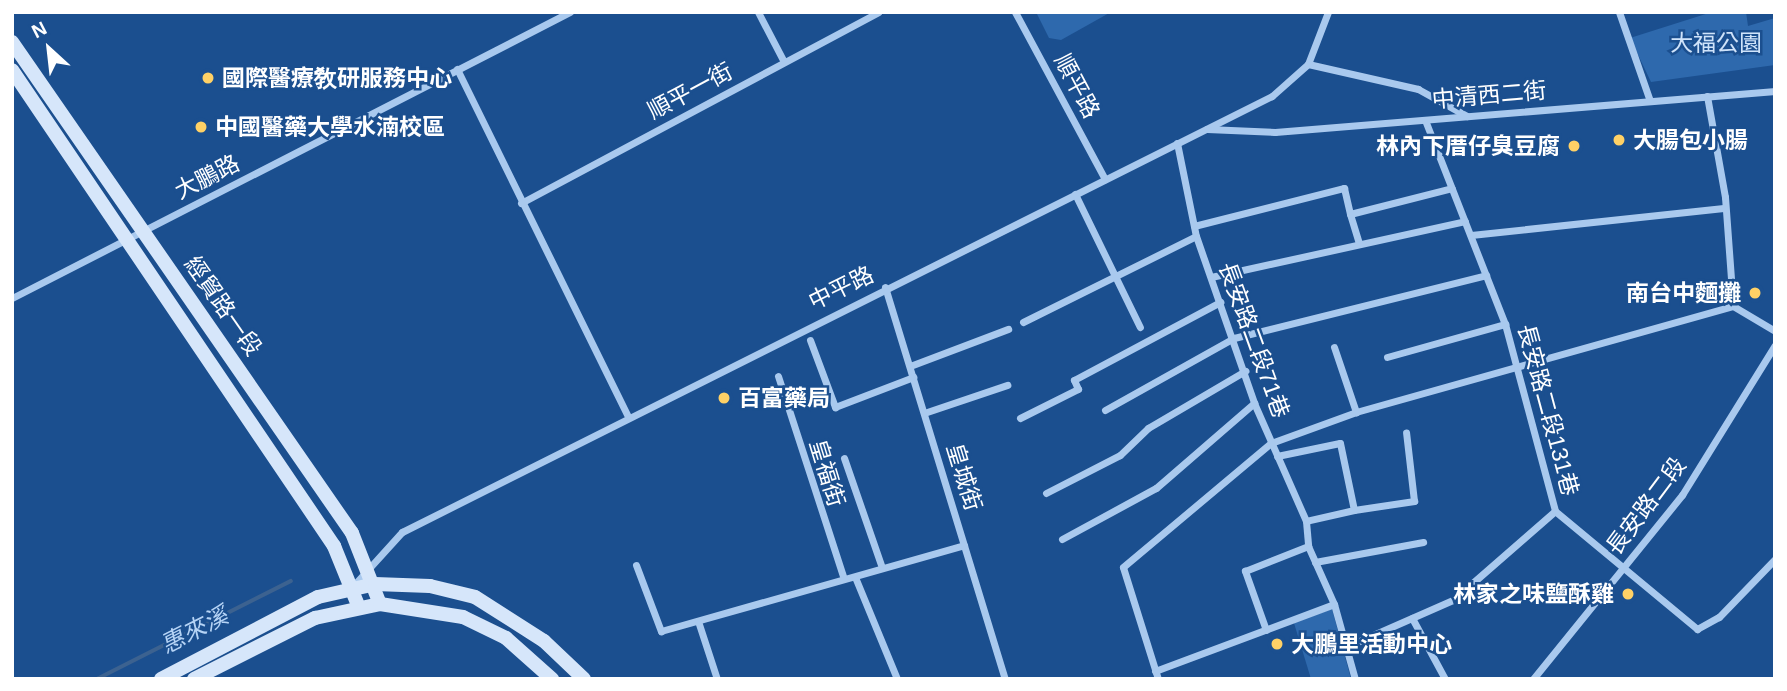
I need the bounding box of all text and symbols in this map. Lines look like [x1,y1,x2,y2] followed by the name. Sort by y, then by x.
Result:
[14,14,84,84] north arrow
[28,17,50,42] text: N
[1670,29,1762,57] park label: 大福公園
[1049,49,1105,123] street label: 順平路
[643,57,737,125] street label: 順平一街
[222,64,452,92] place label: 國際醫療敎研服務中心
[200,70,216,86] marker: 國際醫療敎研服務中心
[1431,76,1547,114] street label: 中清西二街
[215,113,445,141] place label: 中國醫藥大學水湳校區
[193,119,209,135] marker: 中國醫藥大學水湳校區
[1633,126,1748,154] place label: 大腸包小腸
[1376,132,1560,160] place label: 林內下厝仔臭豆腐
[1611,132,1627,148] marker: 大腸包小腸
[1566,138,1582,154] marker: 林內下厝仔臭豆腐
[170,149,244,205] street label: 大鵬路
[179,251,267,361] street label: 經貿路一段
[1213,258,1295,422] street label: 長安路二段71巷
[804,260,878,316] street label: 中平路
[1626,279,1741,307] place label: 南台中麵攤
[1747,285,1763,301] marker: 南台中麵攤
[1512,321,1584,499] street label: 長安路二段131巷
[738,384,830,412] place label: 百富藥局
[716,390,732,406] marker: 百富藥局
[804,436,850,510] street label: 皇福街
[941,440,987,514] street label: 皇城街
[1600,452,1692,560] street label: 長安路二段
[1453,580,1614,608] place label: 林家之味鹽酥雞
[1620,586,1636,602] marker: 林家之味鹽酥雞
[155,601,233,659] water label: 惠來溪
[1291,630,1452,658] place label: 大鵬里活動中心
[1269,636,1285,652] marker: 大鵬里活動中心

